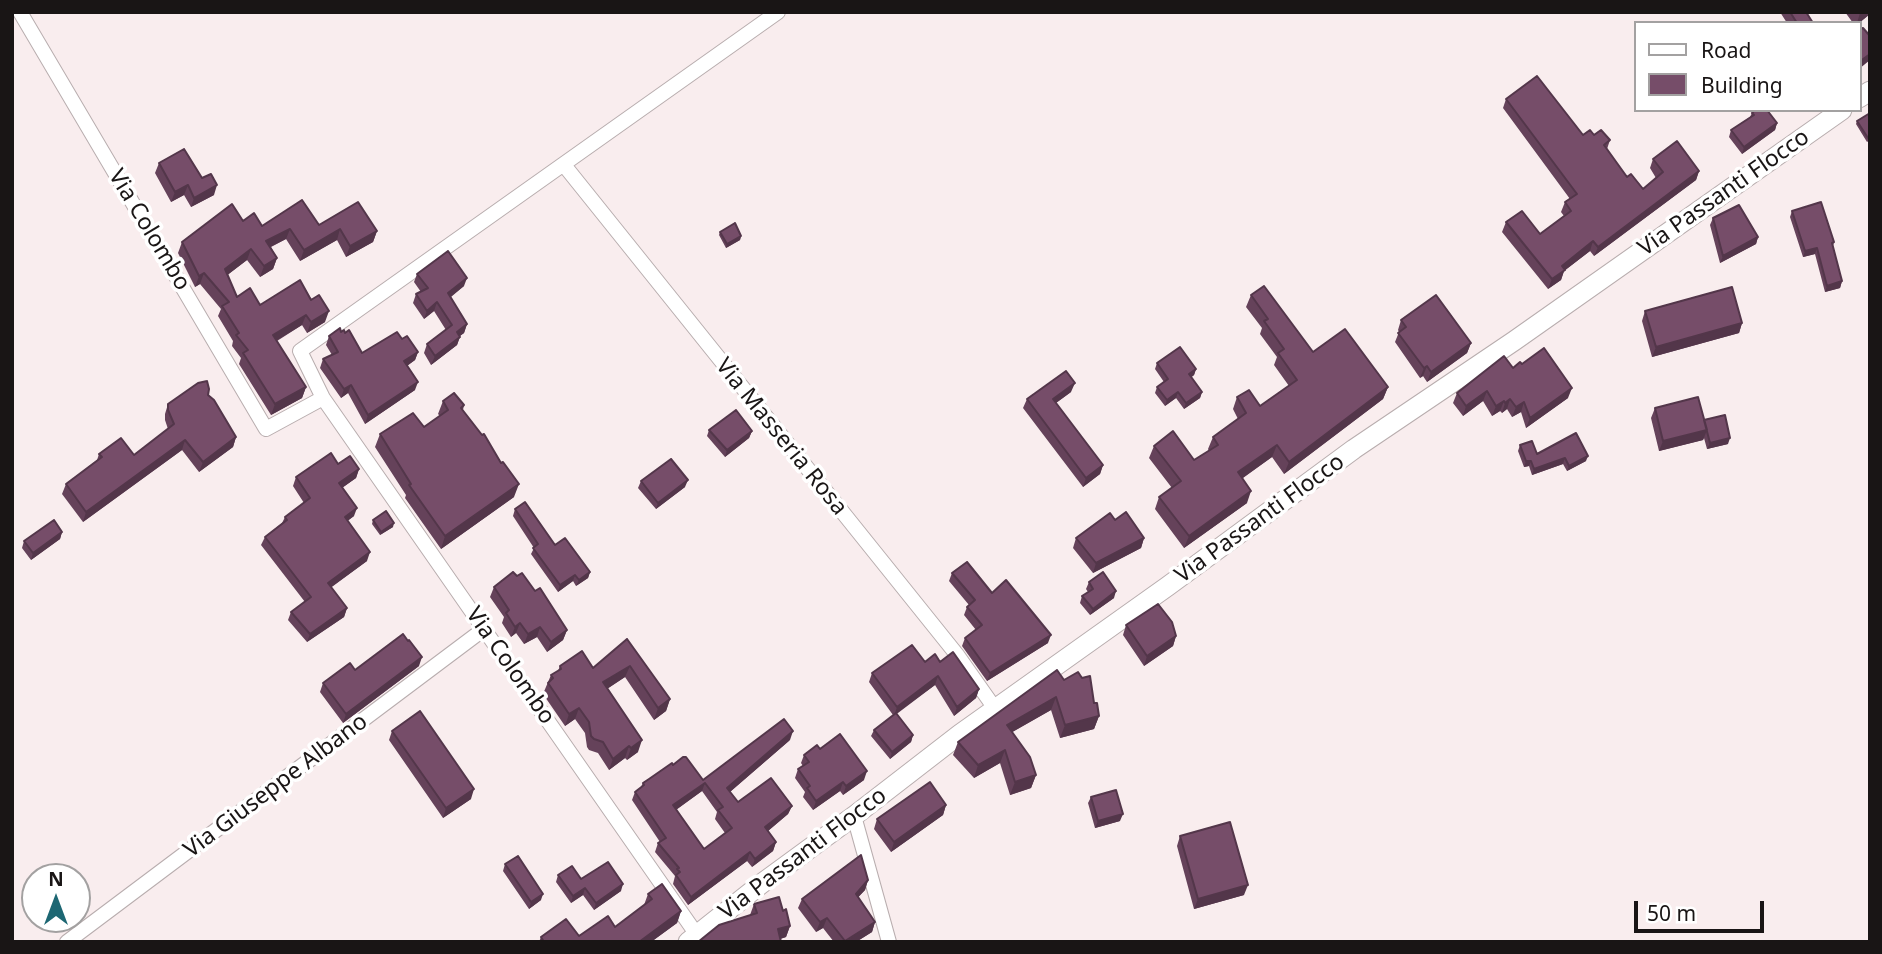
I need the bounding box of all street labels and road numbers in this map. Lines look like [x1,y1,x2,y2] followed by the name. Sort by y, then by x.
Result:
[1633,124,1815,262] street label: Via Passanti Flocco
[102,164,196,296] street label: Via Colombo
[709,353,853,521] street label: Via Masseria Rosa
[1170,448,1350,590] street label: Via Passanti Flocco
[460,602,560,730] street label: Via Colombo
[179,708,373,864] street label: Via Giuseppe Albano
[714,782,892,926] street label: Via Passanti Flocco

